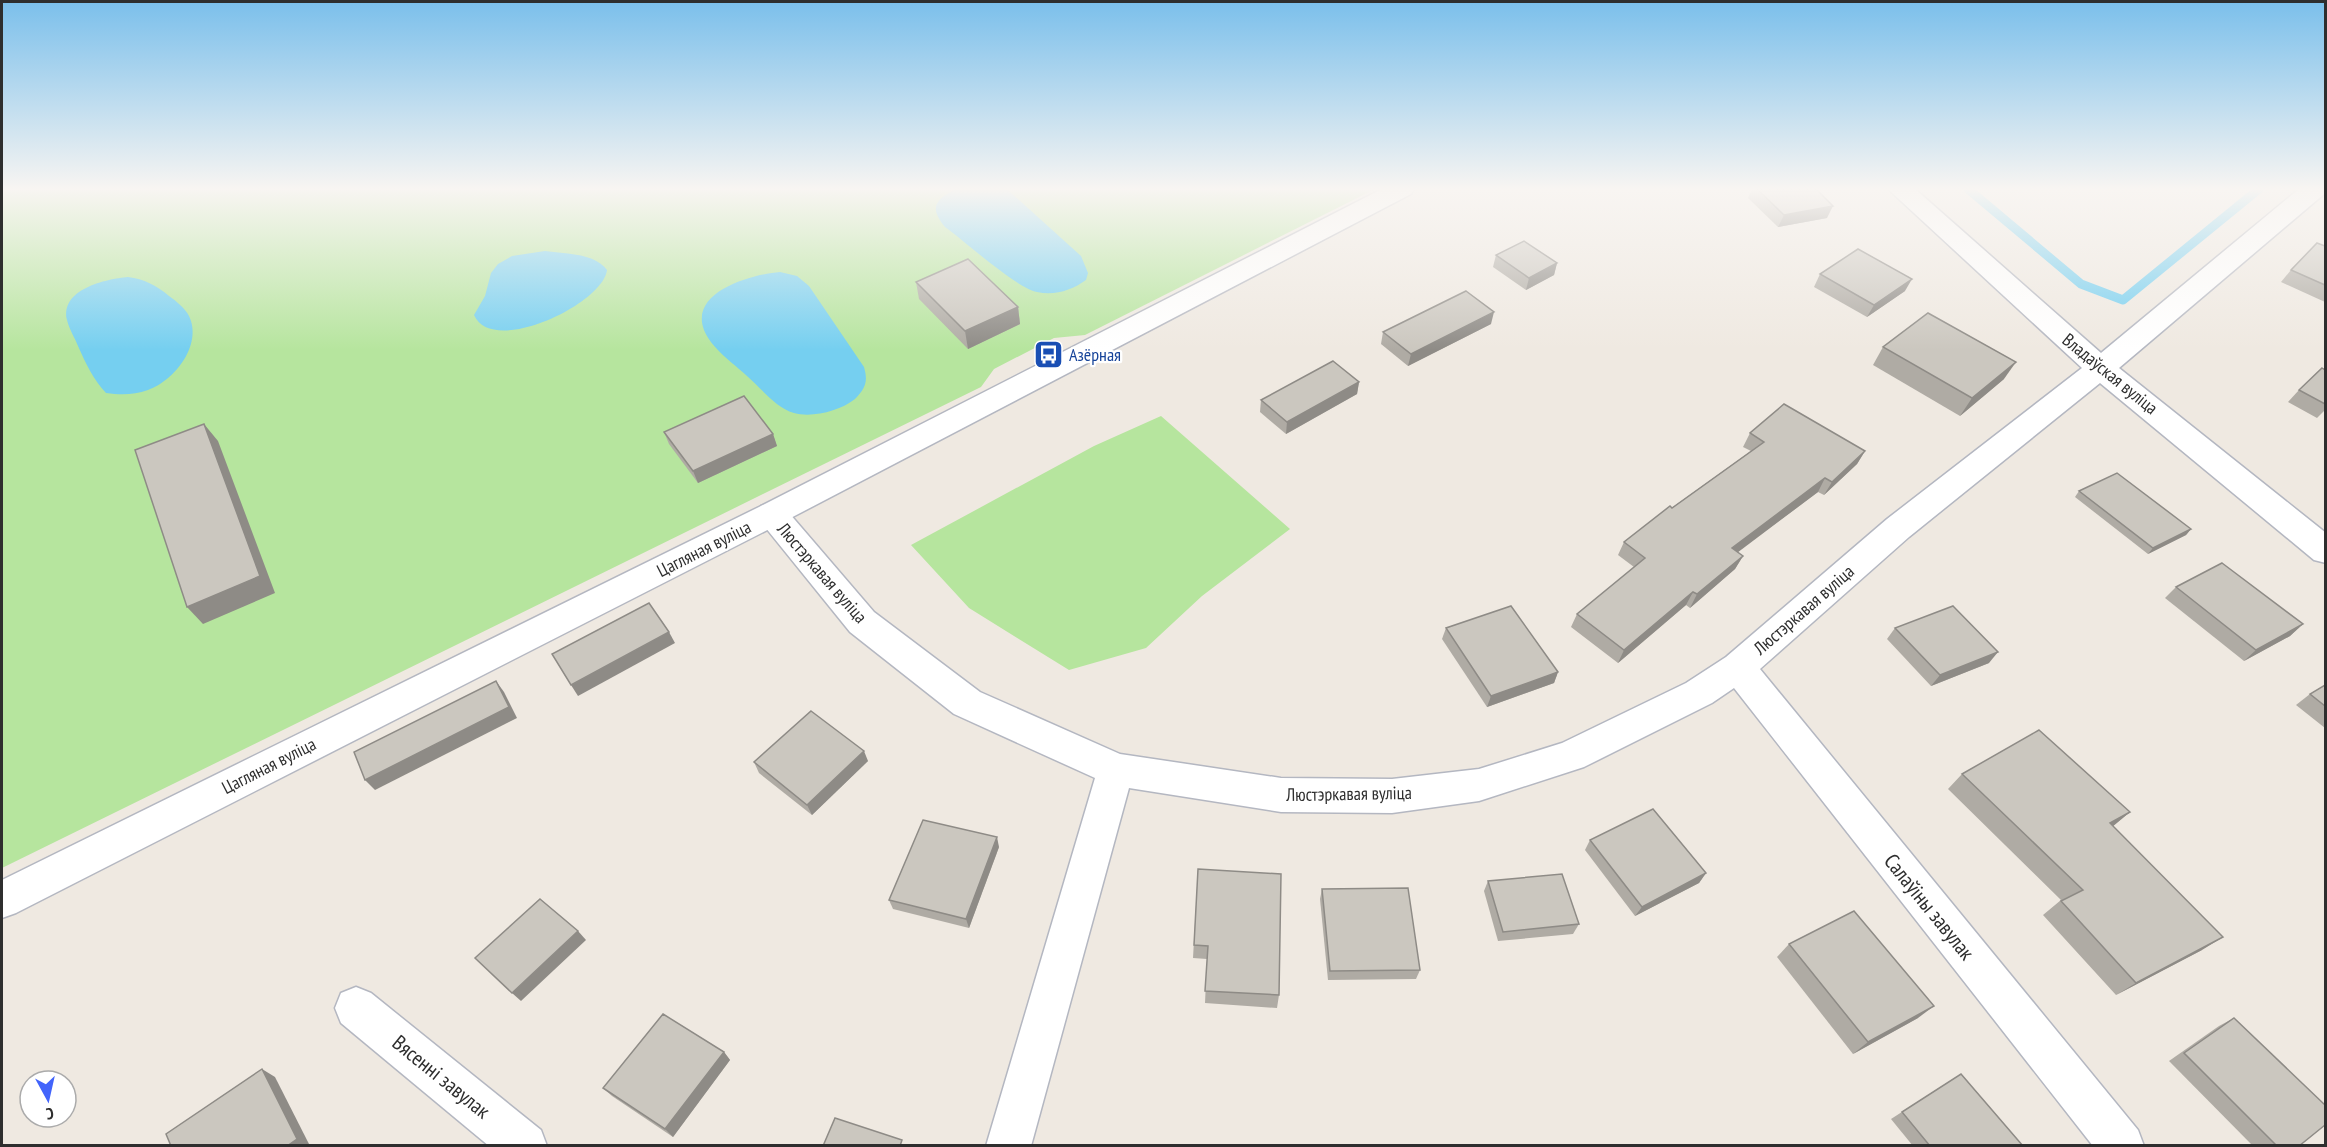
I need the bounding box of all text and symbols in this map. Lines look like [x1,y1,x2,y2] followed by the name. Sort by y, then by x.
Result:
[2058,328,2163,419] street label: Владаўская вуліца
[1032,339,1064,371] bus stop icon: Азёрная
[1069,343,1121,366] place label: Азёрная
[653,515,755,582] street label: Цагляная вуліца
[772,517,872,628] street label: Люстэркавая вуліца
[1748,560,1859,660] street label: Люстэркавая вуліца
[218,732,320,799] street label: Цагляная вуліца
[1285,781,1412,806] street label: Люстэркавая вуліца
[1878,848,1981,965] street label: Салаўіны завулак
[387,1029,496,1124] street label: Вясенні завулак
[18,1069,78,1129] north arrow
[44,1103,55,1124] text: С

